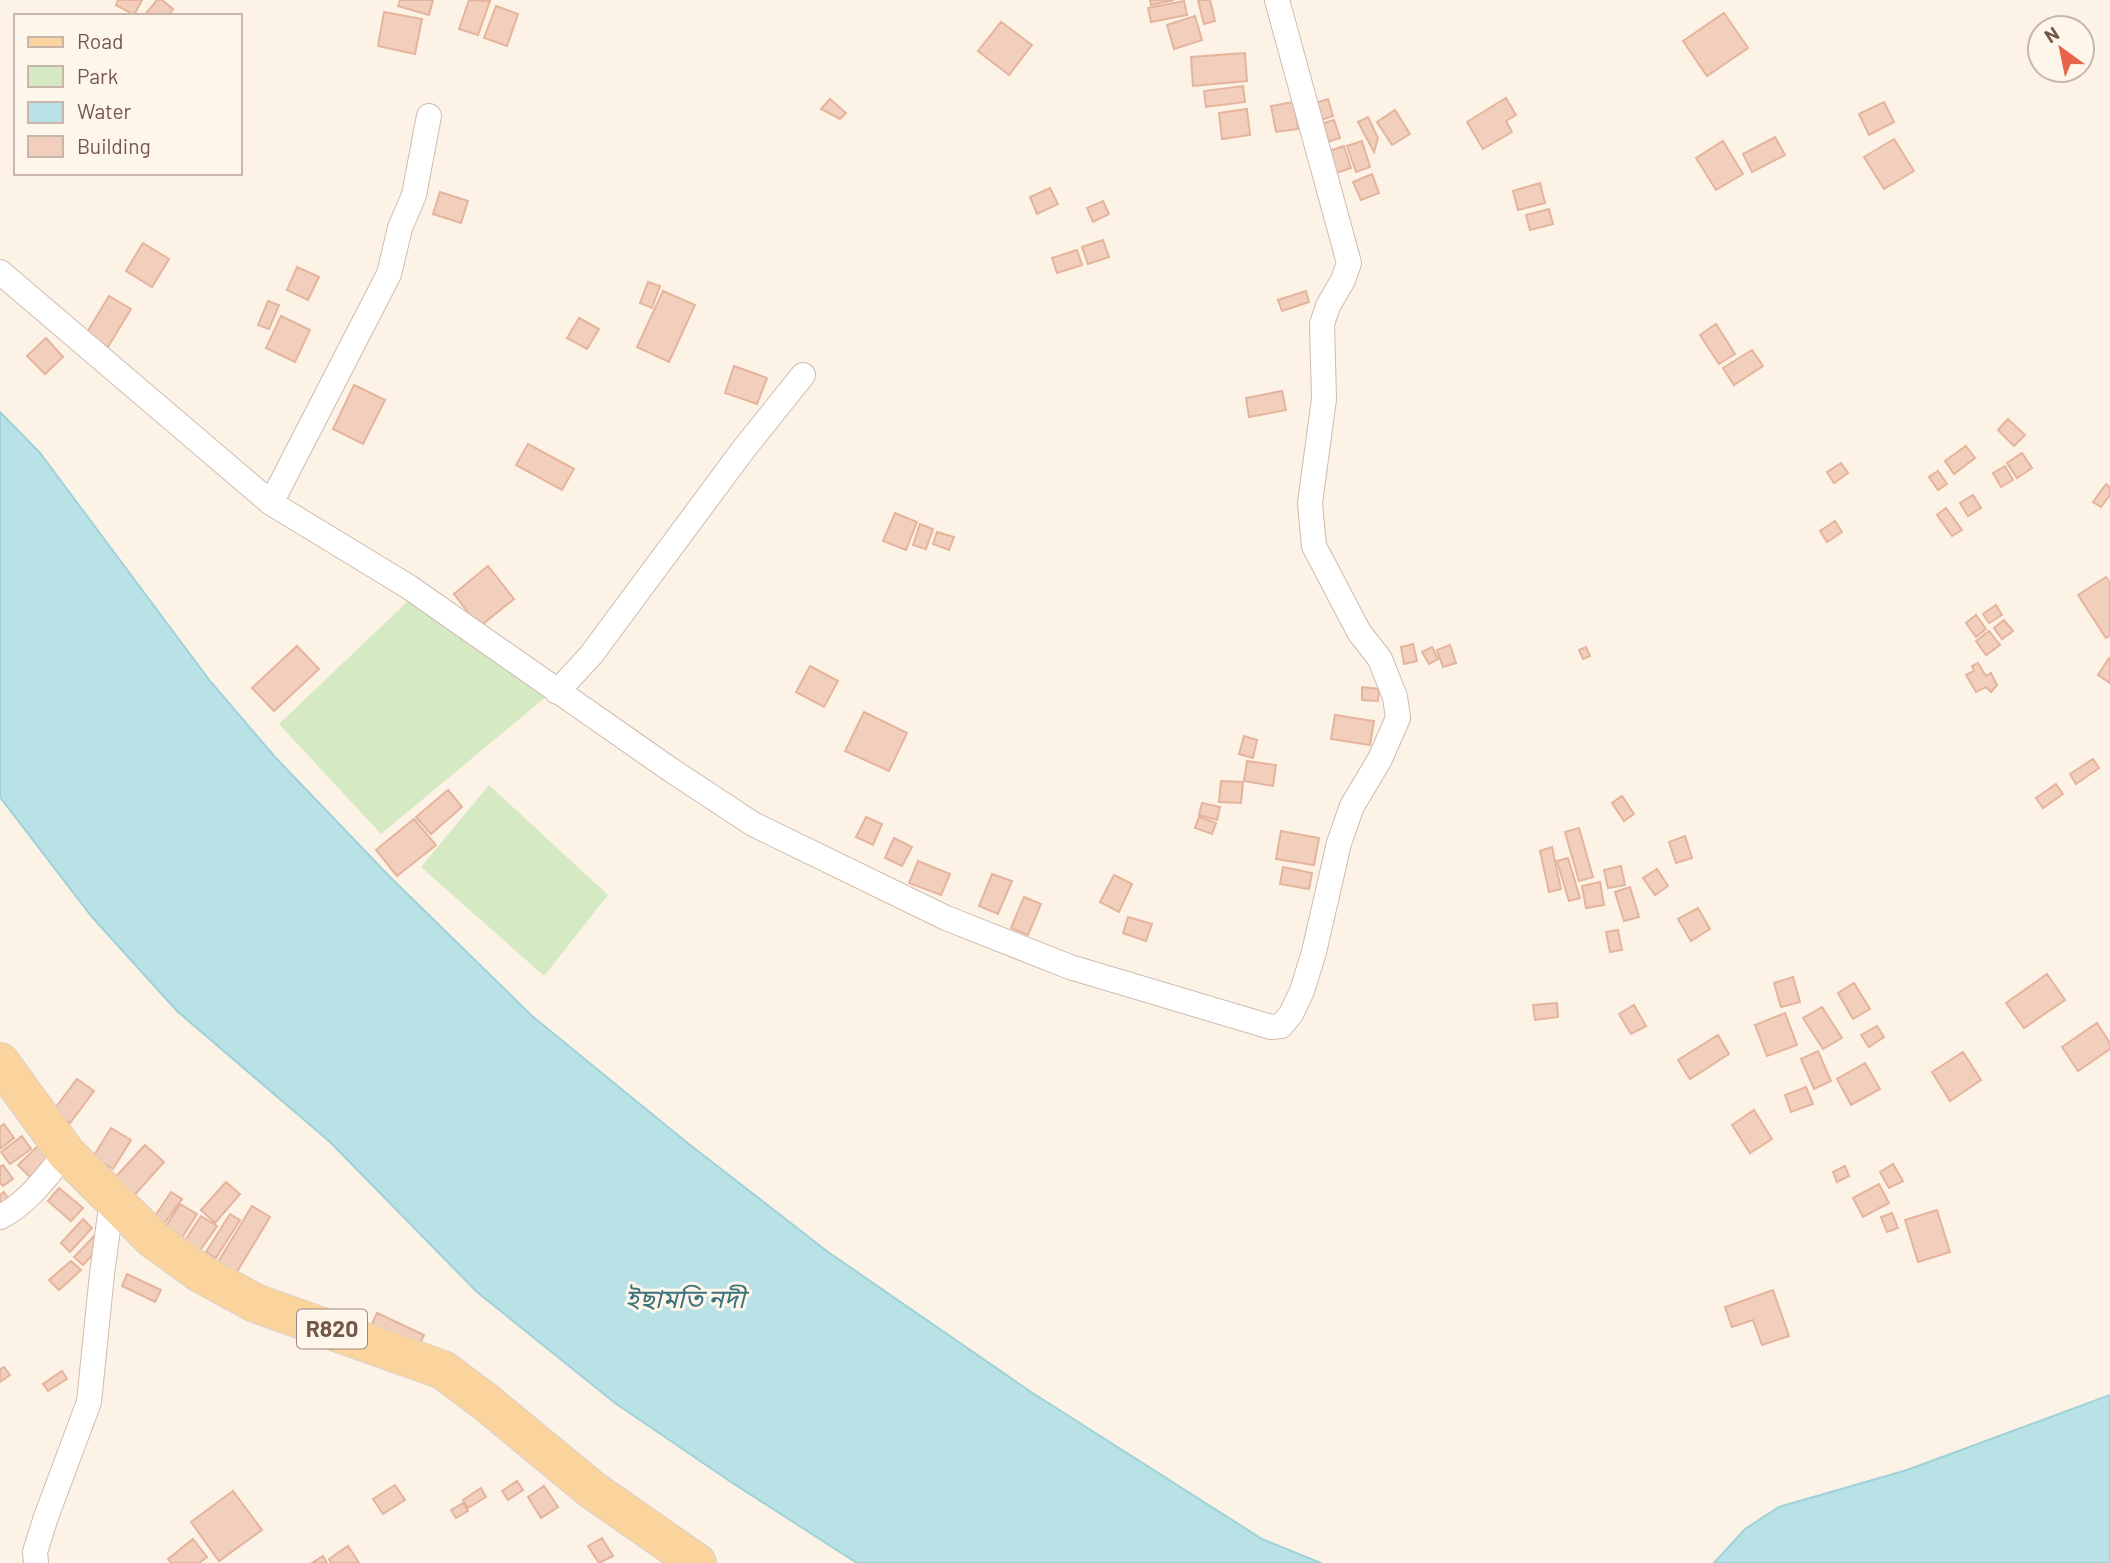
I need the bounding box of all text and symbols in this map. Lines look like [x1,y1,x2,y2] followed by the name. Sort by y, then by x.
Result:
[14,14,242,175] legend
[2026,14,2096,84] north arrow
[2040,21,2063,47] text: N
[77,28,123,53] text: Road
[77,63,118,88] text: Park
[77,98,132,123] text: Water
[77,133,151,158] text: Building
[625,1282,750,1313] water label: ইছামতি নদী
[297,1310,367,1348] road number: R820

